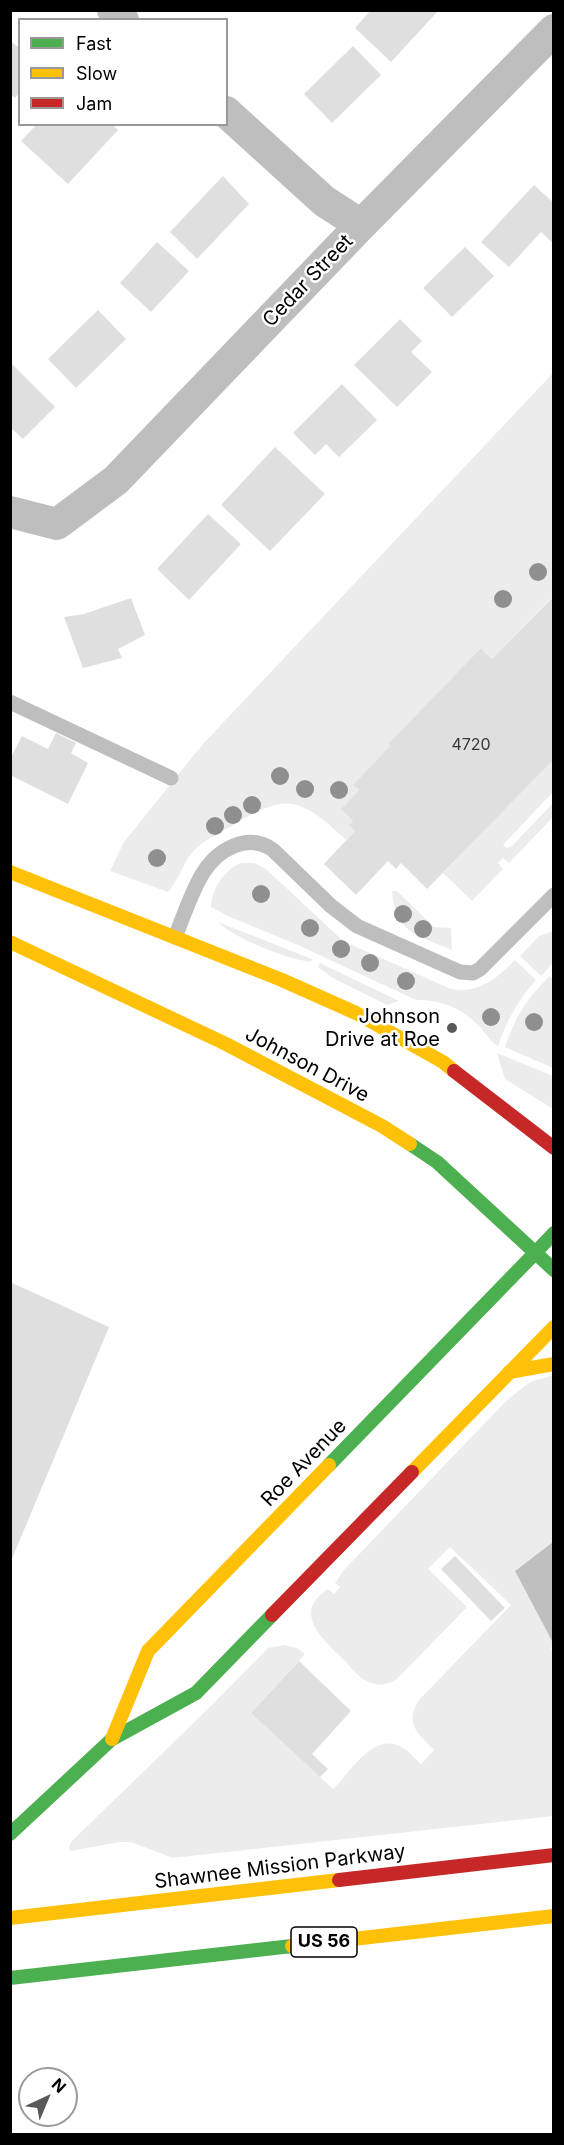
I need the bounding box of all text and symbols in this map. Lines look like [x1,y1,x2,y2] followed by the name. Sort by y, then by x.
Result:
[18,18,228,126] legend
[76,33,112,54] text: Fast
[76,63,117,84] text: Slow
[76,93,112,114] text: Jam
[258,230,358,332] street label: Cedar Street
[451,735,491,755] house number: 4720
[325,1005,440,1052] place label: Johnson Drive at Roe
[445,1021,459,1035] marker: Johnson Drive at Roe
[241,1022,373,1108] street label: Johnson Drive
[256,1414,352,1512] street label: Roe Avenue
[153,1840,407,1894] street label: Shawnee Mission Parkway
[291,1927,357,1957] road number: US 56
[18,2067,78,2127] north arrow
[48,2074,70,2097] text: N

